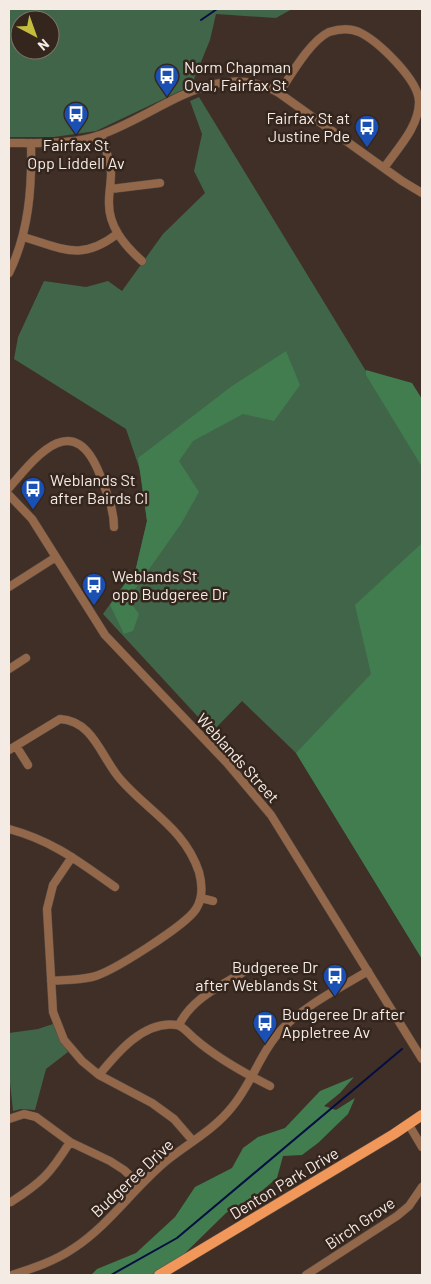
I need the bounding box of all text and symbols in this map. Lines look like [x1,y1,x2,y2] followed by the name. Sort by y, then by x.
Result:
[10,10,60,60] north arrow
[35,36,53,55] text: N
[184,57,291,94] place label: Norm Chapman Oval, Fairfax St
[154,63,180,97] bus stop icon: Norm Chapman Oval, Fairfax St
[63,101,89,135] bus stop icon: Fairfax St Opp Liddell Av
[266,108,350,145] place label: Fairfax St at Justine Pde
[354,114,380,148] bus stop icon: Fairfax St at Justine Pde
[27,135,125,172] place label: Fairfax St Opp Liddell Av
[50,470,148,507] place label: Weblands St after Bairds Cl
[20,476,46,510] bus stop icon: Weblands St after Bairds Cl
[112,566,228,603] place label: Weblands St opp Budgeree Dr
[81,572,107,606] bus stop icon: Weblands St opp Budgeree Dr
[193,709,284,806] street label: Weblands Street
[195,957,318,994] place label: Budgeree Dr after Weblands St
[322,963,348,997] bus stop icon: Budgeree Dr after Weblands St
[282,1004,405,1041] place label: Budgeree Dr after Appletree Av
[252,1010,278,1044] bus stop icon: Budgeree Dr after Appletree Av
[86,1135,177,1221] street label: Budgeree Drive
[226,1143,342,1223] street label: Denton Park Drive
[321,1192,398,1253] street label: Birch Grove

